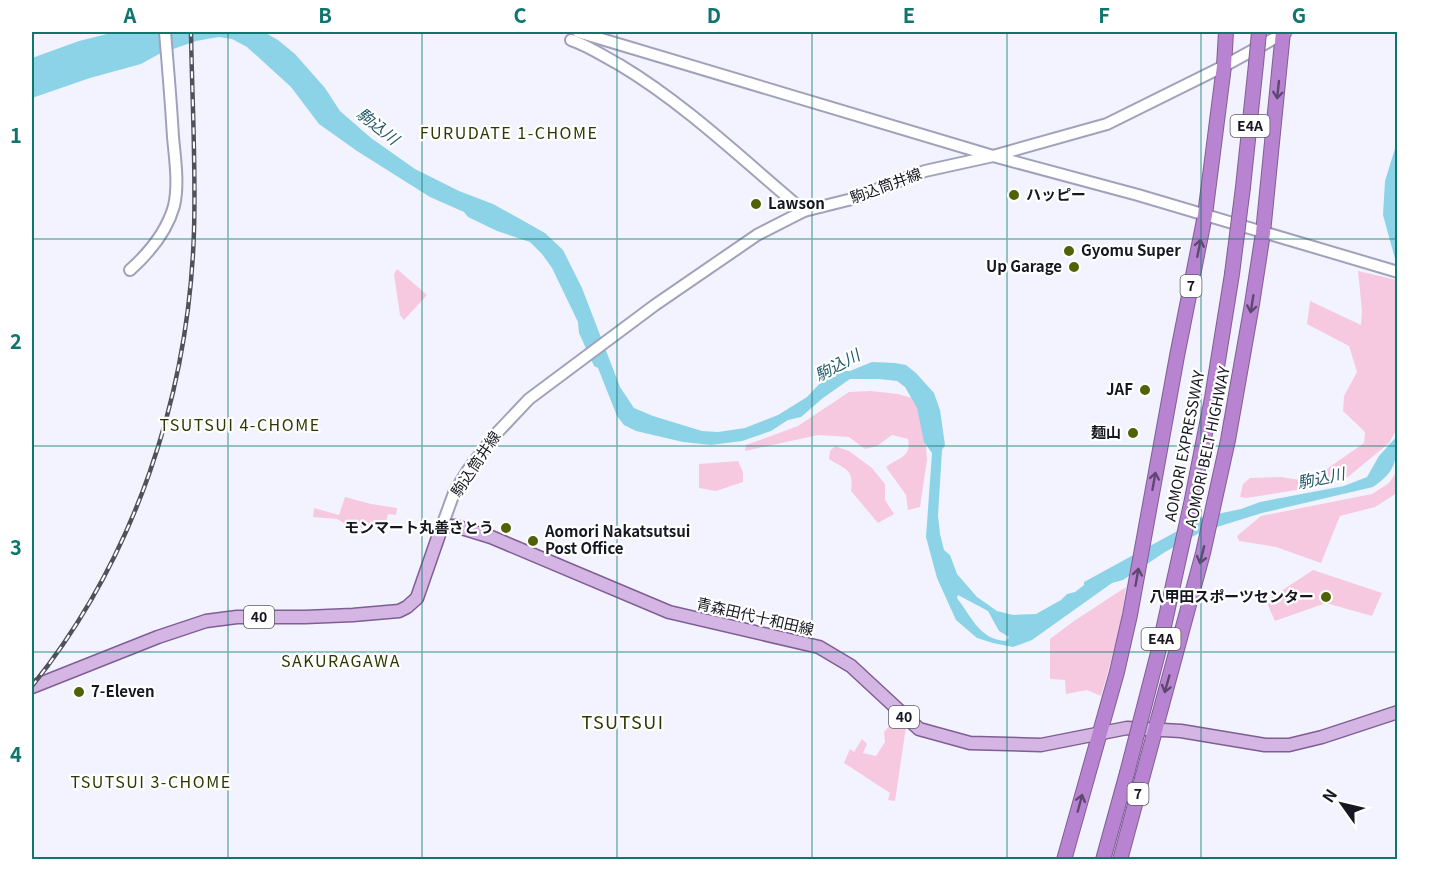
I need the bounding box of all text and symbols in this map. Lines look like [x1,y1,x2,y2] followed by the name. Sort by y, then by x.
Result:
[123,0,137,29] text: A
[318,0,332,29] text: B
[513,0,527,29] text: C
[707,0,721,29] text: D
[903,0,915,29] text: E
[1098,0,1110,29] text: F
[1292,0,1306,29] text: G
[1272,79,1283,99] one-way arrow
[352,101,406,151] water label: 駒込川
[1230,115,1270,137] road number: E4A
[10,120,22,149] text: 1
[420,120,598,144] district label: FURUDATE 1-CHOME
[847,162,924,207] street label: 駒込筒井線
[1026,183,1086,204] place label: ハッピー
[1007,188,1021,202] marker: ハッピー
[768,192,825,213] place label: Lawson
[749,197,763,211] marker: Lawson
[1081,239,1181,260] place label: Gyomu Super
[1194,239,1205,258] one-way arrow
[1062,244,1076,258] marker: Gyomu Super
[986,255,1062,276] place label: Up Garage
[1067,260,1081,274] marker: Up Garage
[1180,275,1202,297] road number: 7
[1247,294,1258,314] one-way arrow
[10,326,22,355] text: 2
[810,341,865,386] water label: 駒込川
[1179,364,1234,529] street label: AOMORI BELT HIGHWAY
[1159,368,1208,523] street label: AOMORI EXPRESSWAY
[1106,378,1133,399] place label: JAF
[1138,383,1152,397] marker: JAF
[159,412,321,436] district label: TSUTSUI 4-CHOME
[1091,421,1121,442] place label: 麺山
[445,426,504,500] street label: 駒込筒井線
[1126,426,1140,440] marker: 麺山
[1295,460,1349,494] water label: 駒込川
[1149,472,1160,491] one-way arrow
[344,516,494,537] place label: モンマート丸善さとう
[544,520,690,558] place label: Aomori Nakatsutsui Post Office
[499,521,513,535] marker: モンマート丸善さとう
[10,532,22,561] text: 3
[526,534,540,548] marker: Aomori Nakatsutsui Post Office
[1196,545,1208,564] one-way arrow
[1132,568,1143,587] one-way arrow
[1149,585,1314,606] place label: 八甲田スポーツセンター
[1319,590,1333,604] marker: 八甲田スポーツセンター
[695,592,816,639] street label: 青森田代十和田線
[244,606,274,628] road number: 40
[1142,628,1180,650] road number: E4A
[281,648,401,672] district label: SAKURAGAWA
[1161,674,1172,693] one-way arrow
[91,680,155,701] place label: 7-Eleven
[72,685,86,699] marker: 7-Eleven
[889,706,919,728] road number: 40
[581,708,665,734] district label: TSUTSUI
[10,739,22,768] text: 4
[70,769,232,793] district label: TSUTSUI 3-CHOME
[1312,774,1372,834] north arrow
[1128,783,1148,805] road number: 7
[1315,783,1342,807] text: N
[1075,794,1086,813] one-way arrow

